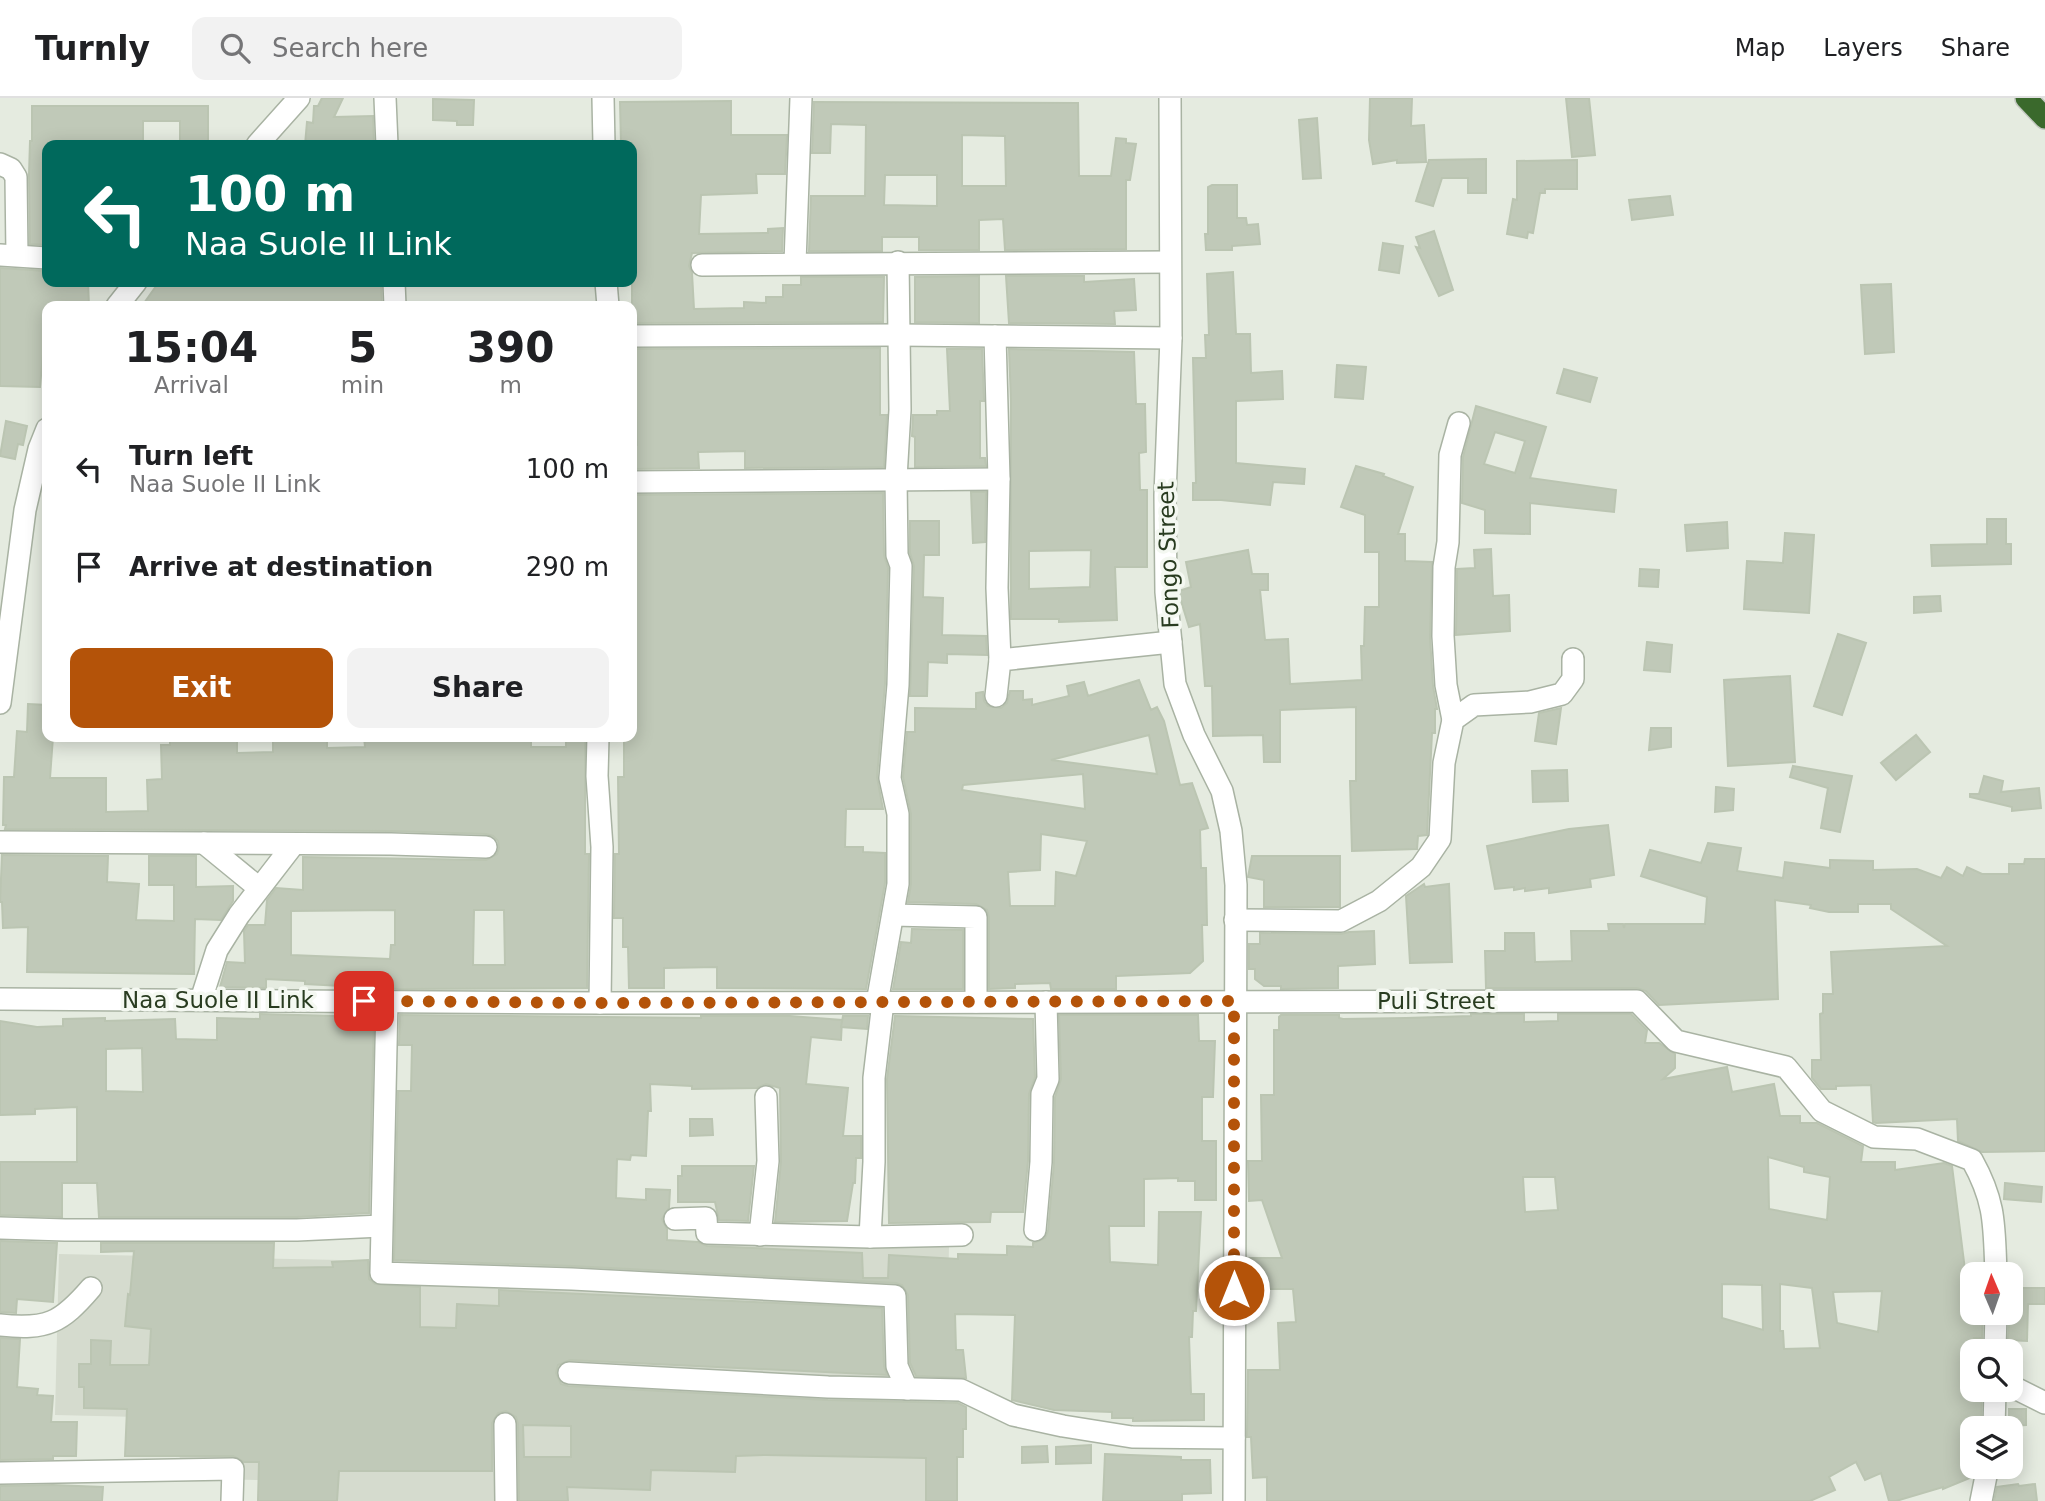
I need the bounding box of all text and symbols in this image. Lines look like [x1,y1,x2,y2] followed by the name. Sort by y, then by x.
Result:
[192,17,682,80] search box
[35,29,150,68] text: Turnly
[216,29,254,67] icon: search
[272,33,428,63] text: Search here
[1735,34,1785,62] text: Map
[1823,34,1903,62] text: Layers
[1941,34,2010,62] text: Share
[185,166,355,223] text: 100 m
[70,168,161,259] icon: left
[185,225,452,263] text: Naa Suole II Link
[125,323,258,372] text: 15:04
[348,323,377,372] text: 5
[467,323,554,372] text: 390
[154,372,229,398] text: Arrival
[341,372,384,398] text: min
[499,372,522,398] text: m
[129,441,253,471] text: Turn left
[70,450,108,488] icon: left
[526,454,609,484] text: 100 m
[129,471,321,497] text: Naa Suole II Link
[1152,481,1184,629] street label: Fongo Street
[70,548,108,586] icon: arrive
[129,552,433,582] text: Arrive at destination
[526,552,609,582] text: 290 m
[70,648,333,728] button: Exit
[347,648,609,728] button: Share
[334,971,394,1031] pin
[345,982,383,1020] icon: arrive
[122,987,315,1013] street label: Naa Suole II Link
[1377,988,1495,1014] street label: Puli Street
[1197,1253,1271,1327] position arrow
[1960,1262,2023,1325] north arrow
[1960,1262,2023,1479] map controls
[1960,1339,2023,1402] button: search
[1960,1416,2023,1479] button: layers

